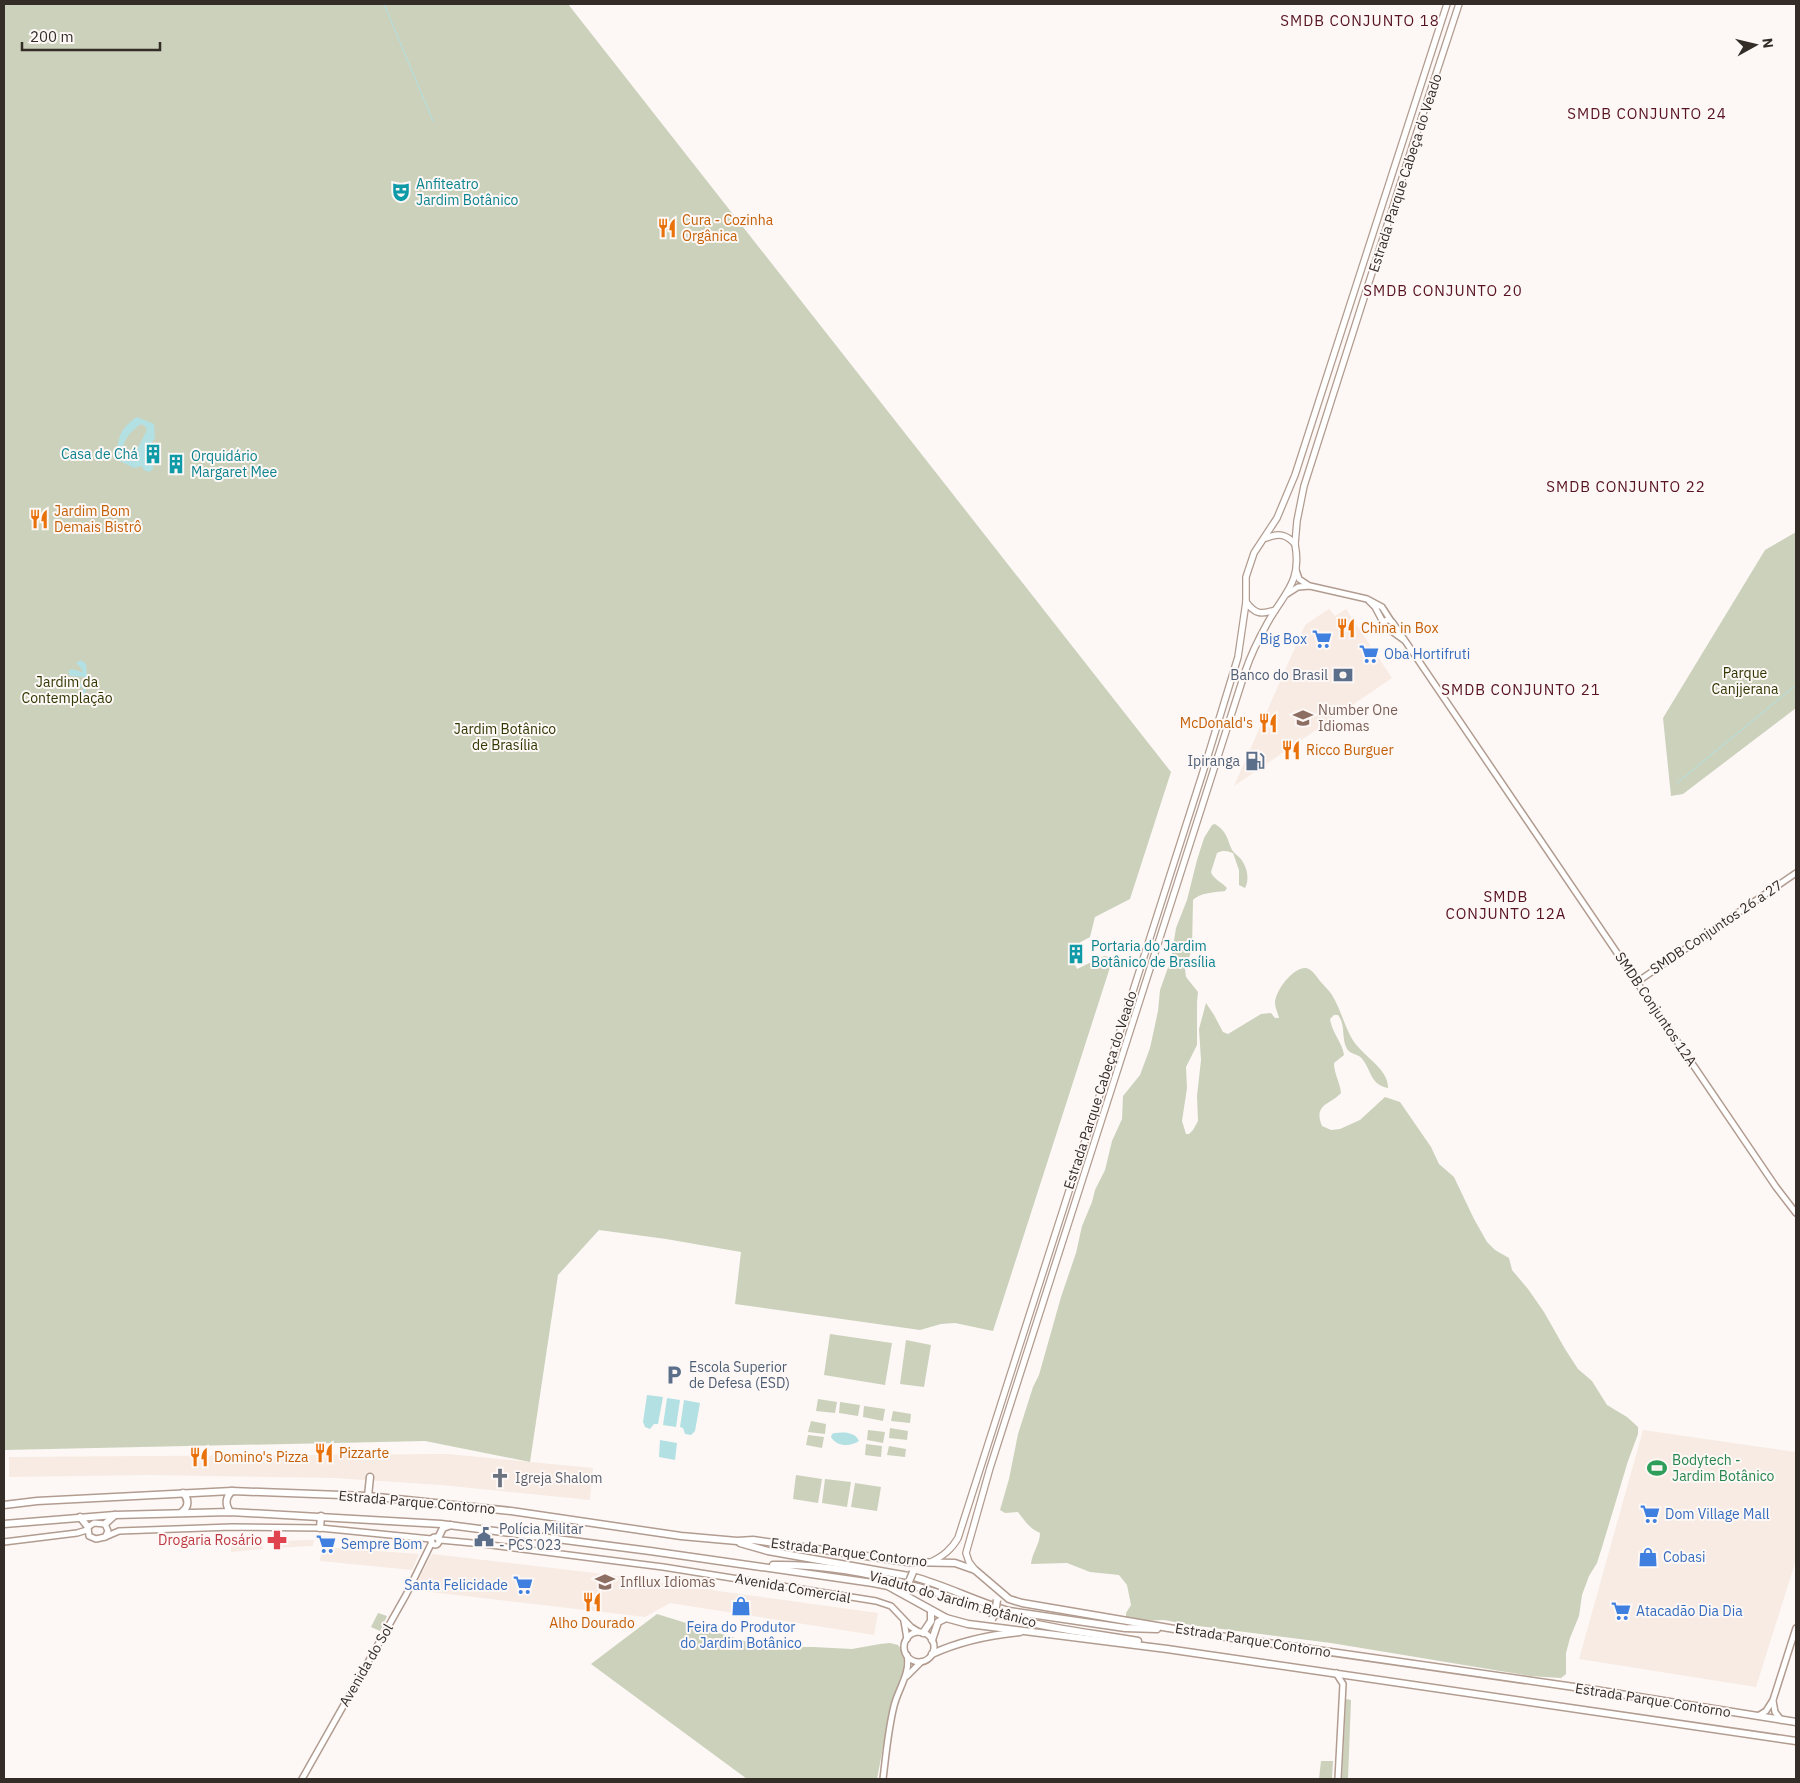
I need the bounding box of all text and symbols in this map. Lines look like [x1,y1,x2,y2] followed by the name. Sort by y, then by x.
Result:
[1280,11,1440,30] district label: SMDB CONJUNTO 18
[22,20,160,52] scale bar
[1730,20,1780,70] north arrow
[30,27,74,46] text: 200 m
[1758,37,1777,49] text: N
[1364,71,1446,274] street label: Estrada Parque Cabeça do Veado
[1567,104,1727,123] district label: SMDB CONJUNTO 24
[416,175,519,209] place label: Anfiteatro Jardim Botânico
[390,181,412,203] theatre icon: Anfiteatro Jardim Botânico
[682,211,774,245] place label: Cura - Cozinha Orgânica
[656,217,678,239] restaurant icon: Cura - Cozinha Orgânica
[1363,281,1523,300] district label: SMDB CONJUNTO 20
[142,443,164,465] building icon: Casa de Chá
[61,445,139,463] place label: Casa de Chá
[191,447,278,481] place label: Orquidário Margaret Mee
[165,453,187,475] building icon: Orquidário Margaret Mee
[1546,477,1706,496] district label: SMDB CONJUNTO 22
[54,502,142,536] place label: Jardim Bom Demais Bistrô
[28,508,50,530] restaurant icon: Jardim Bom Demais Bistrô
[1335,617,1357,639] restaurant icon: China in Box
[1361,619,1439,637] place label: China in Box
[1311,628,1333,650] supermarket icon: Big Box
[1260,630,1307,648] place label: Big Box
[1358,643,1380,665] supermarket icon: Oba Hortifruti
[1384,645,1470,663] place label: Oba Hortifruti
[1332,664,1354,686] bank icon: Banco do Brasil
[1712,664,1779,698] park label: Parque Canjjerana
[1230,666,1328,684] place label: Banco do Brasil
[21,673,113,707] park label: Jardim da Contemplação
[1441,680,1601,699] district label: SMDB CONJUNTO 21
[1318,701,1398,735] place label: Number One Idiomas
[1292,707,1314,729] school or university icon: Number One Idiomas
[1257,712,1279,734] restaurant icon: McDonald's
[1180,714,1253,732] place label: McDonald's
[454,720,556,754] park label: Jardim Botânico de Brasília
[1280,739,1302,761] restaurant icon: Ricco Burguer
[1306,741,1394,759] place label: Ricco Burguer
[1244,750,1266,772] fuel station icon: Ipiranga
[1187,752,1241,770] place label: Ipiranga
[1646,876,1786,978] street label: SMDB Conjuntos 26 a 27
[1446,887,1566,923] district label: SMDB CONJUNTO 12A
[1091,937,1216,971] place label: Portaria do Jardim Botânico de Brasília
[1065,943,1087,965] building icon: Portaria do Jardim Botânico de Brasília
[1611,948,1701,1070] street label: SMDB Conjuntos 12A
[1059,988,1141,1191] street label: Estrada Parque Cabeça do Veado
[689,1358,790,1392] place label: Escola Superior de Defesa (ESD)
[663,1364,685,1386] parking icon: Escola Superior de Defesa (ESD)
[313,1442,335,1464] restaurant icon: Pizzarte
[339,1444,390,1462] place label: Pizzarte
[188,1446,210,1468] restaurant icon: Domino's Pizza
[214,1448,309,1466] place label: Domino's Pizza
[1672,1451,1775,1485] place label: Bodytech - Jardim Botânico
[1646,1457,1668,1479] sports icon: Bodytech - Jardim Botânico
[489,1467,511,1489] church icon: Igreja Shalom
[515,1469,602,1487] place label: Igreja Shalom
[338,1486,496,1518] street label: Estrada Parque Contorno
[1639,1503,1661,1525] supermarket icon: Dom Village Mall
[1665,1505,1770,1523] place label: Dom Village Mall
[499,1520,583,1554] place label: Polícia Militar - PCS 023
[473,1526,495,1548] public building icon: Polícia Militar - PCS 023
[266,1529,288,1551] pharmacy icon: Drogaria Rosário
[158,1531,262,1549] place label: Drogaria Rosário
[315,1533,337,1555] supermarket icon: Sempre Bom
[770,1533,928,1571] street label: Estrada Parque Contorno
[341,1535,422,1553] place label: Sempre Bom
[1637,1546,1659,1568] shop icon: Cobasi
[1663,1548,1705,1566] place label: Cobasi
[867,1566,1039,1632] street label: Viaduto do Jardim Botânico
[734,1569,852,1607] street label: Avenida Comercial
[594,1571,616,1593] school or university icon: Infllux Idiomas
[620,1573,716,1591] place label: Infllux Idiomas
[512,1574,534,1596] supermarket icon: Santa Felicidade
[404,1576,508,1594] place label: Santa Felicidade
[581,1591,603,1613] restaurant icon: Alho Dourado
[730,1595,752,1617] shop icon: Feira do Produtor do Jardim Botânico
[1610,1600,1632,1622] supermarket icon: Atacadão Dia Dia
[1636,1602,1743,1620] place label: Atacadão Dia Dia
[549,1614,635,1632] place label: Alho Dourado
[680,1618,802,1652] place label: Feira do Produtor do Jardim Botânico
[1174,1619,1332,1661] street label: Estrada Parque Contorno
[335,1620,397,1710] street label: Avenida do Sol
[1574,1679,1732,1721] street label: Estrada Parque Contorno

